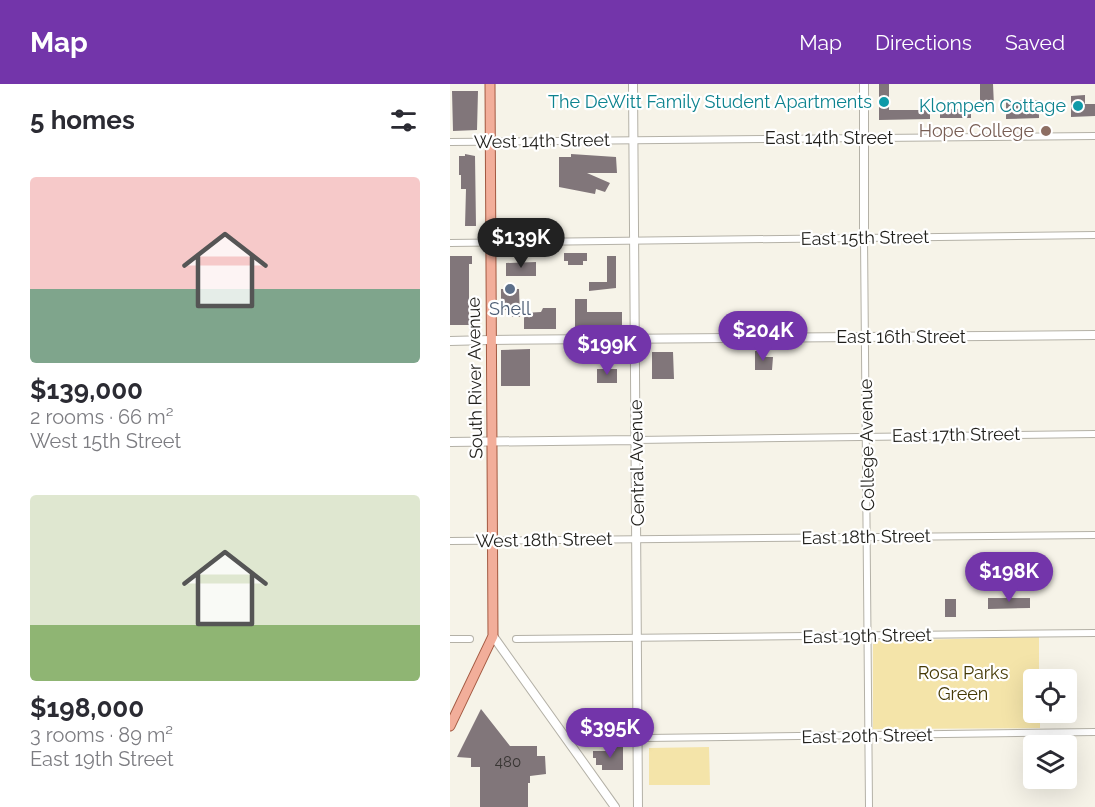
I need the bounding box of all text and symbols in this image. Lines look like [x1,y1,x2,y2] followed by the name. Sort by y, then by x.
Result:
[30,26,88,59] text: Map
[799,30,842,55] text: Map
[875,30,972,55] text: Directions
[1005,30,1065,55] text: Saved
[548,91,872,112] place label: The DeWitt Family Student Apartments
[877,95,891,109] marker: The DeWitt Family Student Apartments
[919,95,1066,116] place label: Klompen Cottage
[1071,99,1085,113] marker: Klompen Cottage
[387,104,420,137] icon: filters
[30,105,135,135] text: 5 homes
[919,120,1034,141] place label: Hope College
[1039,124,1053,138] marker: Hope College
[765,127,893,148] street label: East 14th Street
[474,129,610,152] street label: West 14th Street
[171,216,279,324] icon: home
[479,218,563,269] pin: $139K
[492,225,550,249] text: $139K
[801,226,929,249] street label: East 15th Street
[503,282,517,296] marker: Shell
[463,296,486,459] street label: South River Avenue
[489,298,531,319] place label: Shell
[721,311,805,362] pin: $204K
[732,318,794,342] text: $204K
[565,325,649,376] pin: $199K
[836,326,966,347] street label: East 16th Street
[577,332,637,356] text: $199K
[30,375,143,405] text: $139,000
[855,378,878,511] street label: College Avenue
[625,399,648,527] street label: Central Avenue
[30,405,173,429] text: 2 rooms · 66 m²
[892,423,1020,446] street label: East 17th Street
[30,429,181,453] text: West 15th Street
[801,525,931,548] street label: East 18th Street
[475,528,613,551] street label: West 18th Street
[171,534,279,642] icon: home
[967,552,1051,603] pin: $198K
[979,559,1039,583] text: $198K
[802,624,932,647] street label: East 19th Street
[918,662,1009,704] park label: Rosa Parks Green
[1023,669,1077,789] map controls
[1023,669,1077,723] button: locate
[30,693,144,723] text: $198,000
[568,708,652,759] pin: $395K
[580,715,640,739] text: $395K
[30,723,173,747] text: 3 rooms · 89 m²
[801,724,933,747] street label: East 20th Street
[1023,735,1077,789] button: layers
[30,747,174,771] text: East 19th Street
[495,753,521,771] house number: 480

